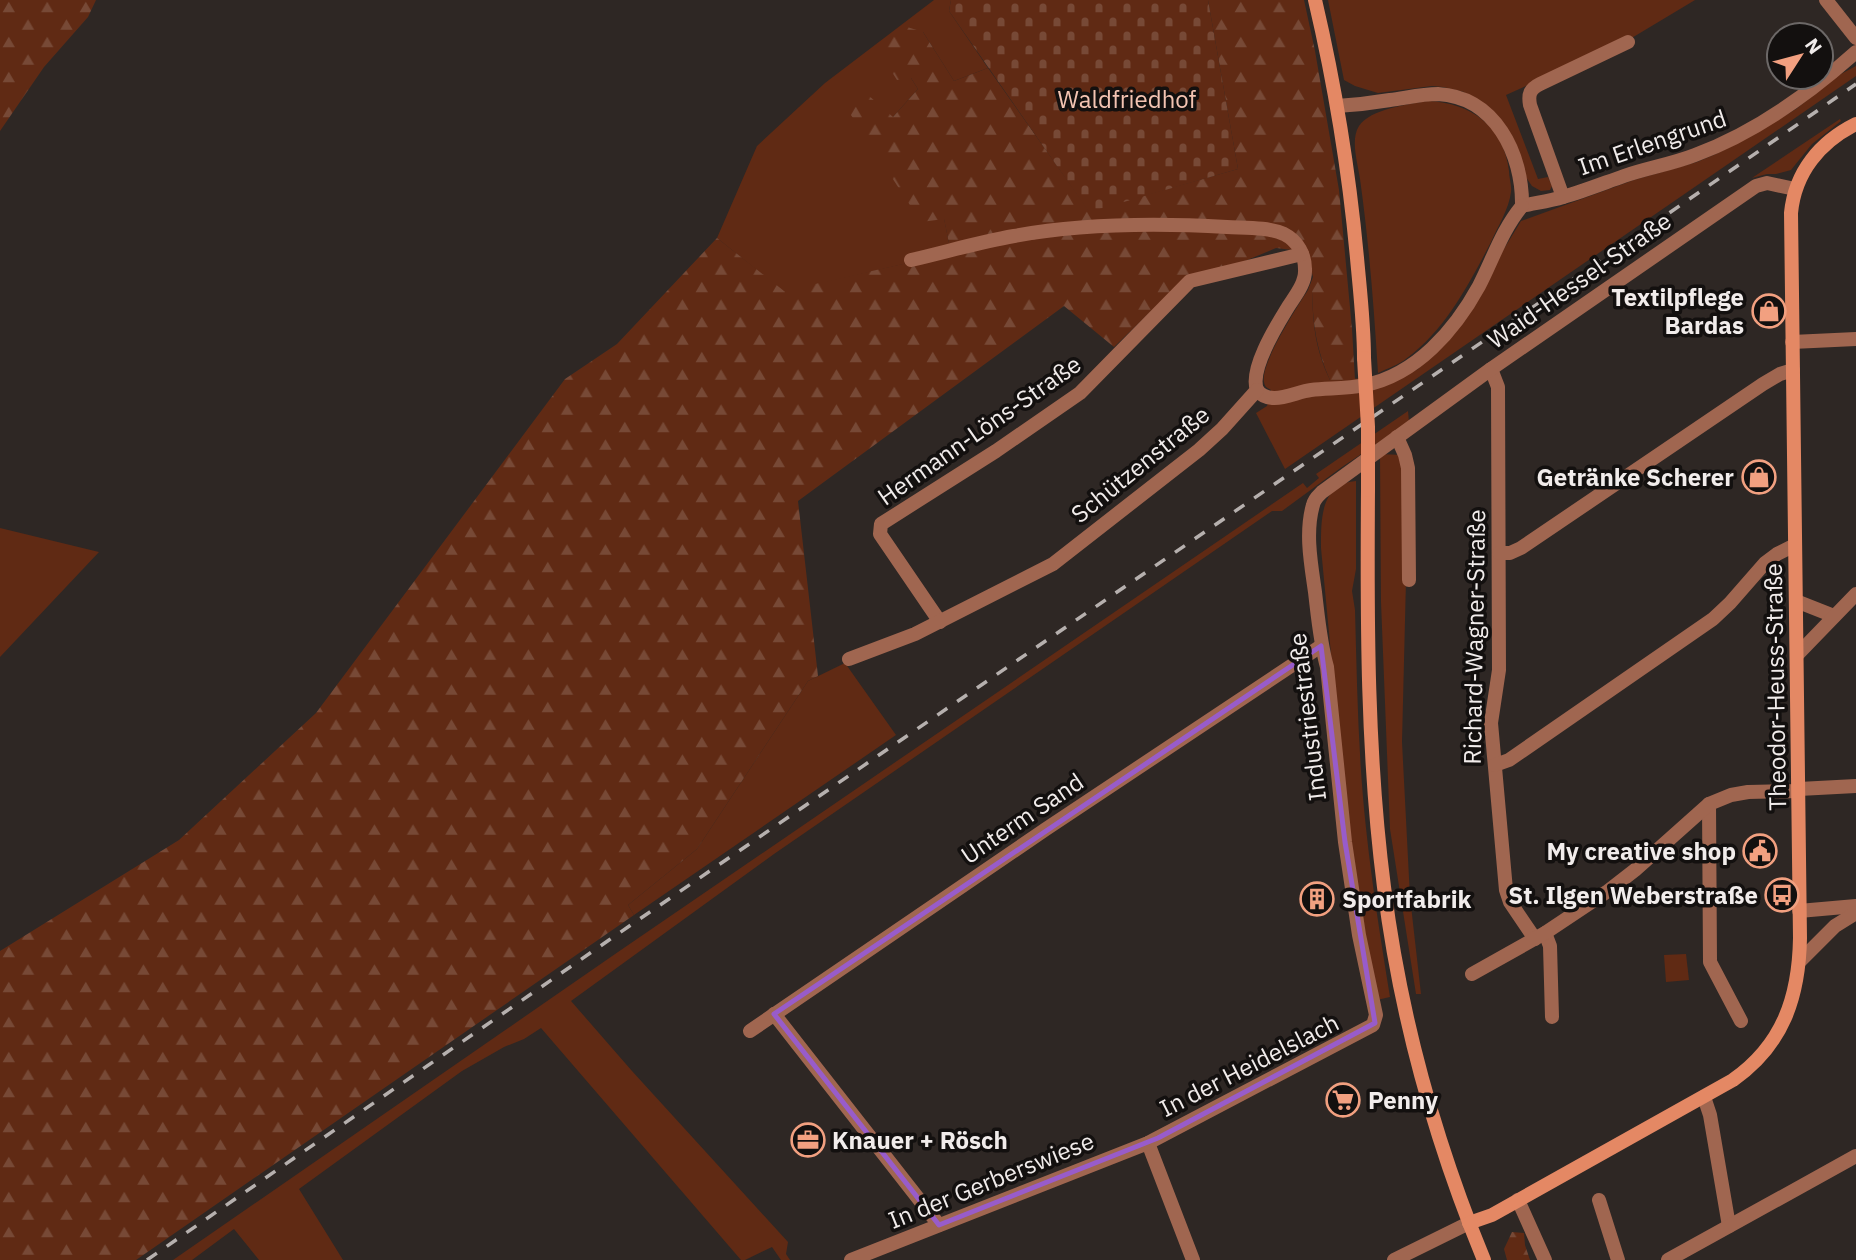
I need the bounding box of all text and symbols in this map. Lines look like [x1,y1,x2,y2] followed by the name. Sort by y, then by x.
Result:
[1765,21,1835,91] north arrow
[1800,33,1828,59] text: N
[1058,83,1197,115] park label: Waldfriedhof
[1574,102,1730,182] street label: Im Erlengrund
[1481,204,1677,356] street label: Waid-Hessel-Straße
[1611,281,1744,341] place label: Textilpflege Bardas
[1750,292,1788,330] shop icon: Textilpflege Bardas
[871,348,1087,512] street label: Hermann-Löns-Straße
[1064,398,1216,530] street label: Schützenstraße
[1740,458,1778,496] shop icon: Getränke Scherer
[1536,461,1734,493] place label: Getränke Scherer
[1456,509,1492,765] street label: Richard-Wagner-Straße
[1757,563,1793,811] street label: Theodor-Heuss-Straße
[1281,631,1333,803] street label: Industriestraße
[955,765,1089,871] street label: Unterm Sand
[1741,832,1779,870] public building icon: My creative shop
[1546,835,1736,867] place label: My creative shop
[1763,876,1801,914] bus stop icon: St. Ilgen Weberstraße
[1508,879,1758,911] place label: St. Ilgen Weberstraße
[1298,880,1336,918] building icon: Sportfabrik
[1342,883,1472,915] place label: Sportfabrik
[1154,1006,1344,1124] street label: In der Heidelslach
[1324,1081,1362,1119] supermarket icon: Penny
[1368,1084,1438,1116] place label: Penny
[789,1121,827,1159] office icon: Knauer + Rösch
[832,1124,1008,1156] place label: Knauer + Rösch
[883,1124,1099,1236] street label: In der Gerberswiese

